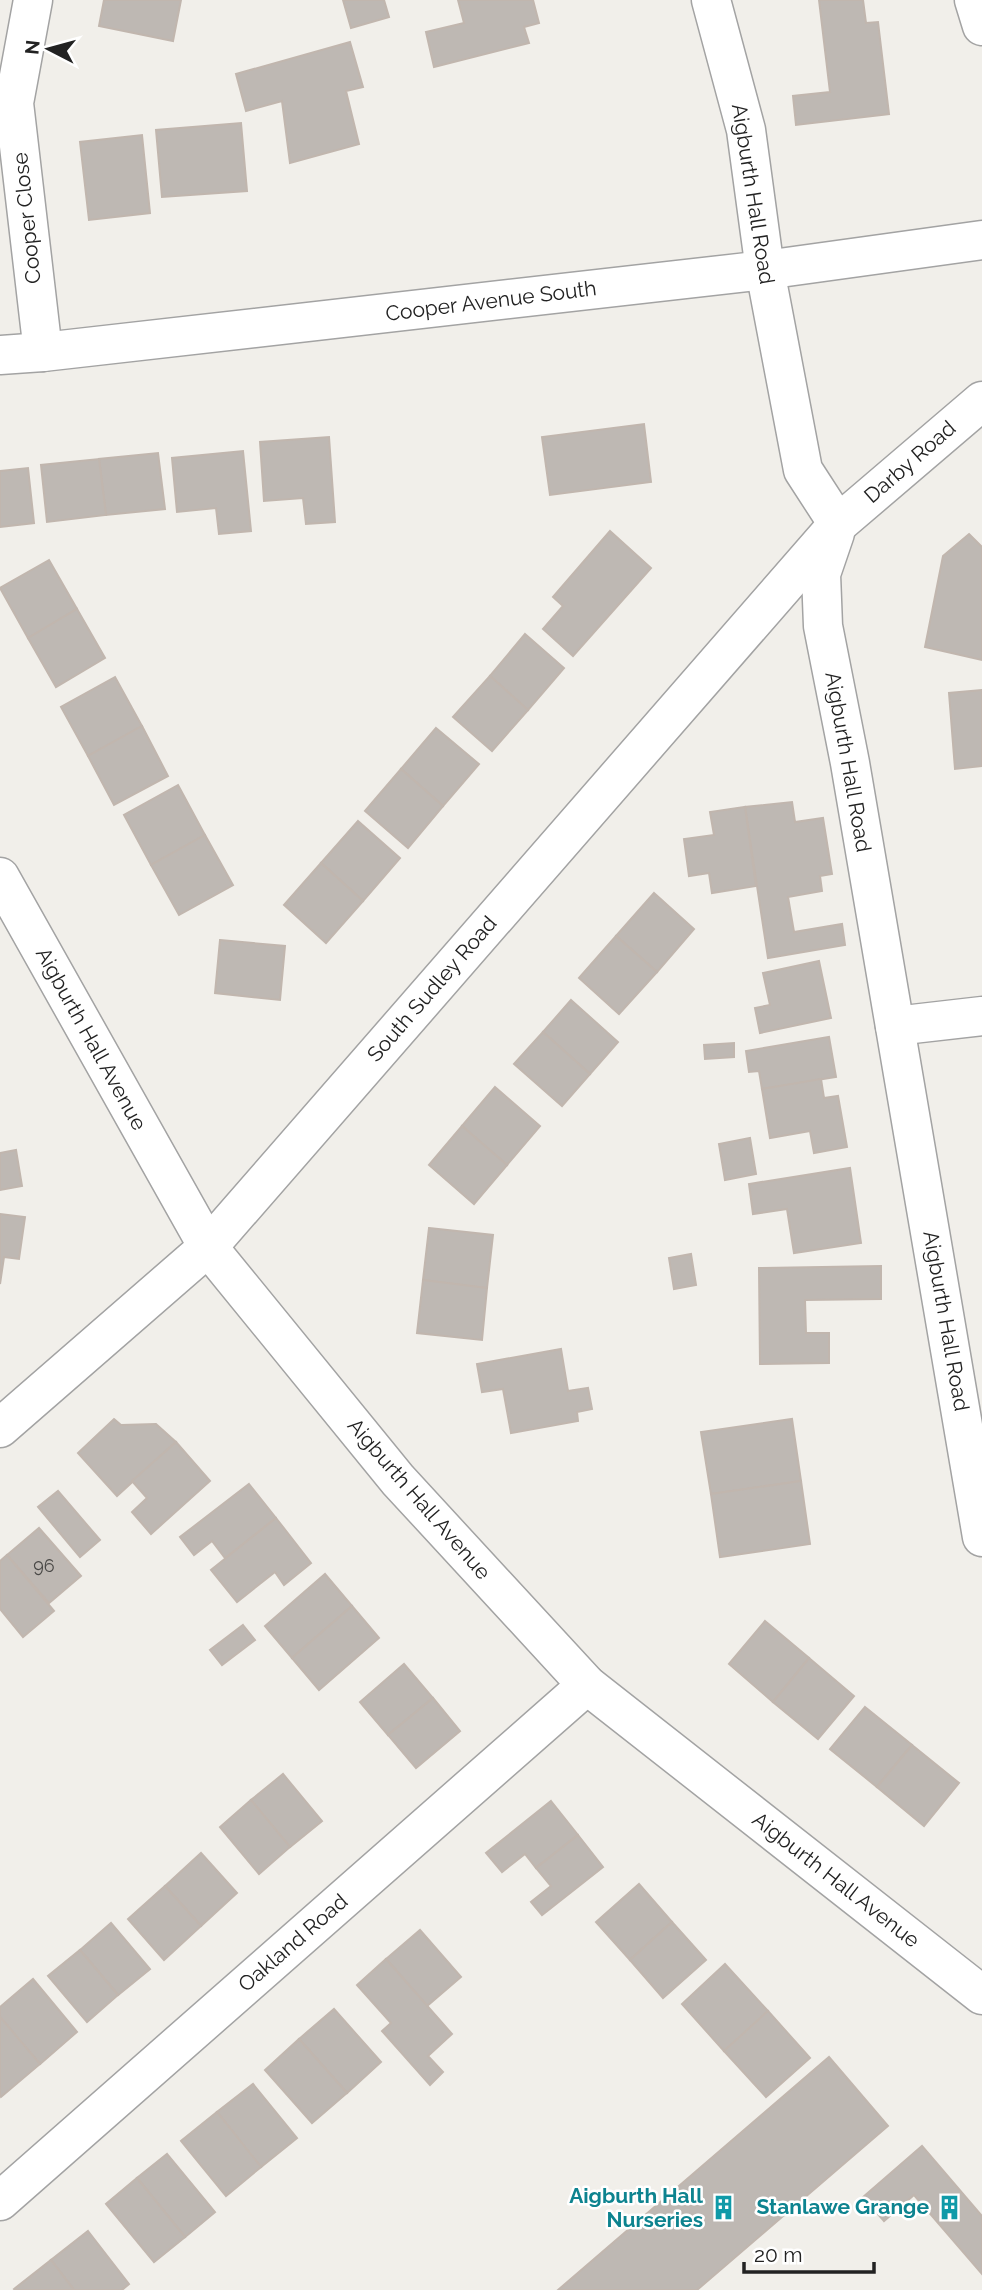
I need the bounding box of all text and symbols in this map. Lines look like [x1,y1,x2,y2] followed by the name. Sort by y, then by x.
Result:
[14,14,84,84] north arrow
[20,39,44,56] text: N
[727,102,780,286] street label: Aigburth Hall Road
[7,151,46,285] street label: Cooper Close
[384,275,598,326] street label: Cooper Avenue South
[859,415,960,508] street label: Darby Road
[820,670,877,854] street label: Aigburth Hall Road
[362,911,502,1067] street label: South Sudley Road
[31,943,152,1135] street label: Aigburth Hall Avenue
[918,1229,975,1413] street label: Aigburth Hall Road
[343,1413,496,1584] street label: Aigburth Hall Avenue
[33,1555,55,1576] house number: 96
[748,1807,925,1953] street label: Aigburth Hall Avenue
[233,1888,352,1997] street label: Oakland Road
[569,2183,703,2232] place label: Aigburth Hall Nurseries
[935,2193,963,2221] building icon: Stanlawe Grange
[709,2194,737,2222] building icon: Aigburth Hall Nurseries
[757,2194,929,2219] place label: Stanlawe Grange
[744,2230,874,2274] scale bar
[754,2242,802,2267] text: 20 m

